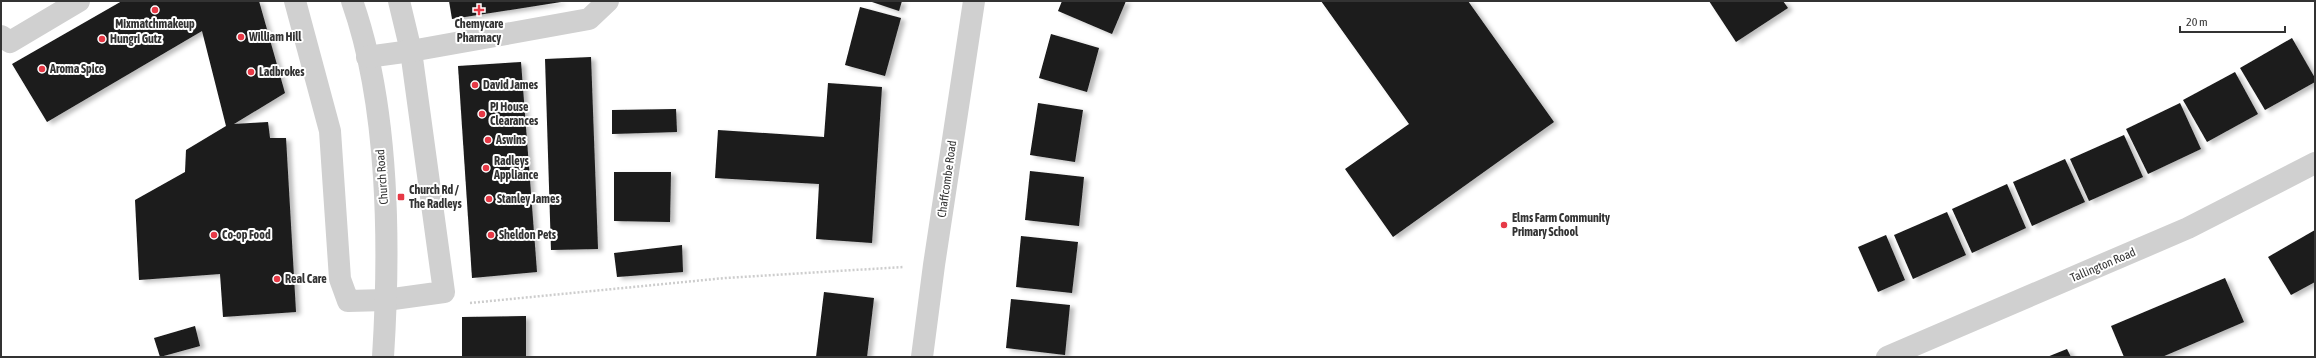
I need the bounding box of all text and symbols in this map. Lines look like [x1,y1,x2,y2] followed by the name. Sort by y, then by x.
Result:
[150,5,160,15] marker: Mixmatchmakeup
[474,5,484,15] marker: Chemycare Pharmacy
[2180,8,2285,34] scale bar
[2186,15,2208,29] text: 20 m
[115,17,195,31] place label: Mixmatchmakeup
[454,17,504,45] place label: Chemycare Pharmacy
[248,30,302,44] place label: William Hill
[110,32,162,46] place label: Hungri Gutz
[236,32,246,42] marker: William Hill
[97,34,107,44] marker: Hungri Gutz
[49,62,105,76] place label: Aroma Spice
[37,64,47,74] marker: Aroma Spice
[259,65,305,79] place label: Ladbrokes
[246,67,256,77] marker: Ladbrokes
[483,78,539,92] place label: David James
[470,80,480,90] marker: David James
[490,100,539,128] place label: PJ House Clearances
[477,109,487,119] marker: PJ House Clearances
[495,133,527,147] place label: Aswins
[483,135,493,145] marker: Aswins
[935,140,959,218] street label: Chaffcombe Road
[373,149,391,205] street label: Church Road
[493,154,539,182] place label: Radleys Appliance
[481,163,491,173] marker: Radleys Appliance
[409,183,463,211] place label: Church Rd / The Radleys
[396,192,406,202] marker: Church Rd / The Radleys
[497,192,560,206] place label: Stanley James
[484,194,494,204] marker: Stanley James
[1512,211,1610,239] place label: Elms Farm Community Primary School
[1499,220,1509,230] marker: Elms Farm Community Primary School
[222,228,271,242] place label: Co-op Food
[499,228,557,242] place label: Sheldon Pets
[209,230,219,240] marker: Co-op Food
[486,230,496,240] marker: Sheldon Pets
[2068,245,2138,285] street label: Tallington Road
[285,272,327,286] place label: Real Care
[272,274,282,284] marker: Real Care

